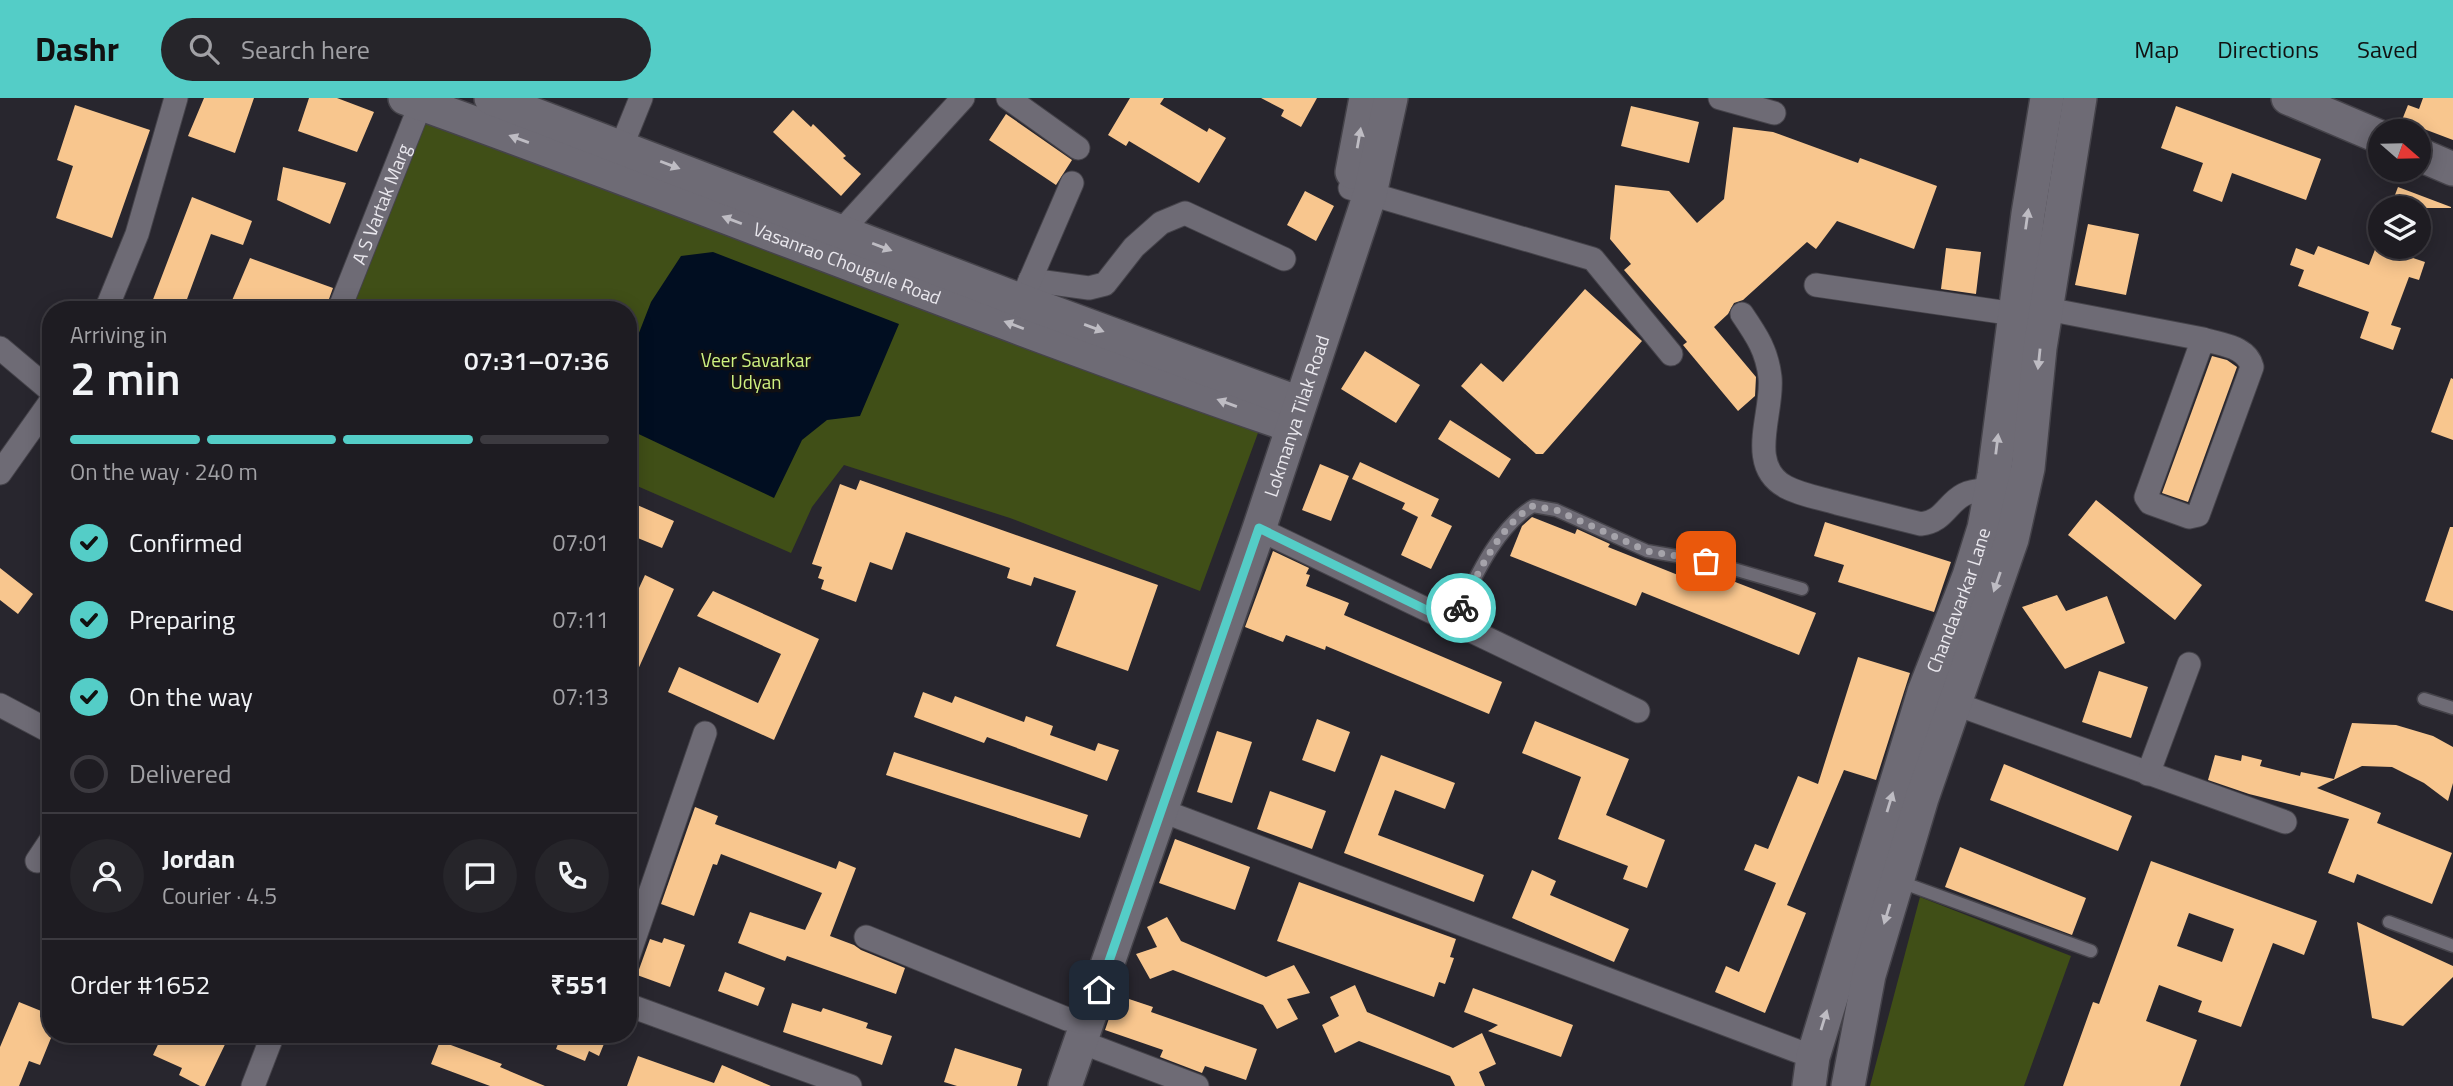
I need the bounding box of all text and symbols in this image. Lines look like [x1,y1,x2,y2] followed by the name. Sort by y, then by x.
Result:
[161,18,651,81] search box
[35,24,119,74] text: Dashr
[185,30,223,68] icon: search
[241,30,370,69] text: Search here
[2134,31,2179,67] text: Map
[2217,31,2319,67] text: Directions
[2357,31,2418,67] text: Saved
[2368,119,2431,182] north arrow
[2368,119,2431,259] map controls
[1353,127,1364,149] one-way arrow
[509,133,530,144] one-way arrow
[343,139,418,269] street label: A S Vartak Marg
[659,160,680,171] one-way arrow
[2368,196,2431,259] button: layers
[2022,208,2033,230] one-way arrow
[721,214,742,225] one-way arrow
[749,214,945,311] street label: Vasanrao Chougule Road
[871,242,892,253] one-way arrow
[70,317,167,352] text: Arriving in
[1003,320,1024,331] one-way arrow
[1084,323,1105,334] one-way arrow
[1256,331,1336,500] street label: Lokmanya Tilak Road
[464,341,609,380] text: 07:31–07:36
[70,343,181,413] text: 2 min
[701,345,812,396] park label: Veer Savarkar Udyan
[2033,348,2044,370] one-way arrow
[1217,398,1238,409] one-way arrow
[1992,433,2003,455] one-way arrow
[70,454,258,489] text: On the way · 240 m
[129,523,243,562] text: Confirmed
[70,524,108,562] icon: check
[1918,524,1997,677] street label: Chandavarkar Lane
[552,525,609,560] text: 07:01
[1676,531,1736,591] pin
[1687,542,1725,580] icon: bag
[1991,571,2002,592] one-way arrow
[1426,573,1496,643] courier
[1442,589,1480,627] icon: bike
[129,600,235,639] text: Preparing
[70,601,108,639] icon: check
[552,602,609,637] text: 07:11
[129,677,253,716] text: On the way
[70,678,108,716] icon: check
[552,679,609,714] text: 07:13
[129,754,232,793] text: Delivered
[1885,791,1895,812] one-way arrow
[70,839,144,913] button: person
[162,839,235,878] text: Jordan
[443,839,517,913] button: chat
[535,839,609,913] button: phone
[162,878,277,913] text: Courier · 4.5
[1882,904,1892,925] one-way arrow
[1069,960,1129,1020] pin
[70,965,210,1004] text: Order #1652
[550,965,609,1004] text: ₹551
[1080,971,1118,1009] icon: home
[1819,1009,1829,1030] one-way arrow

